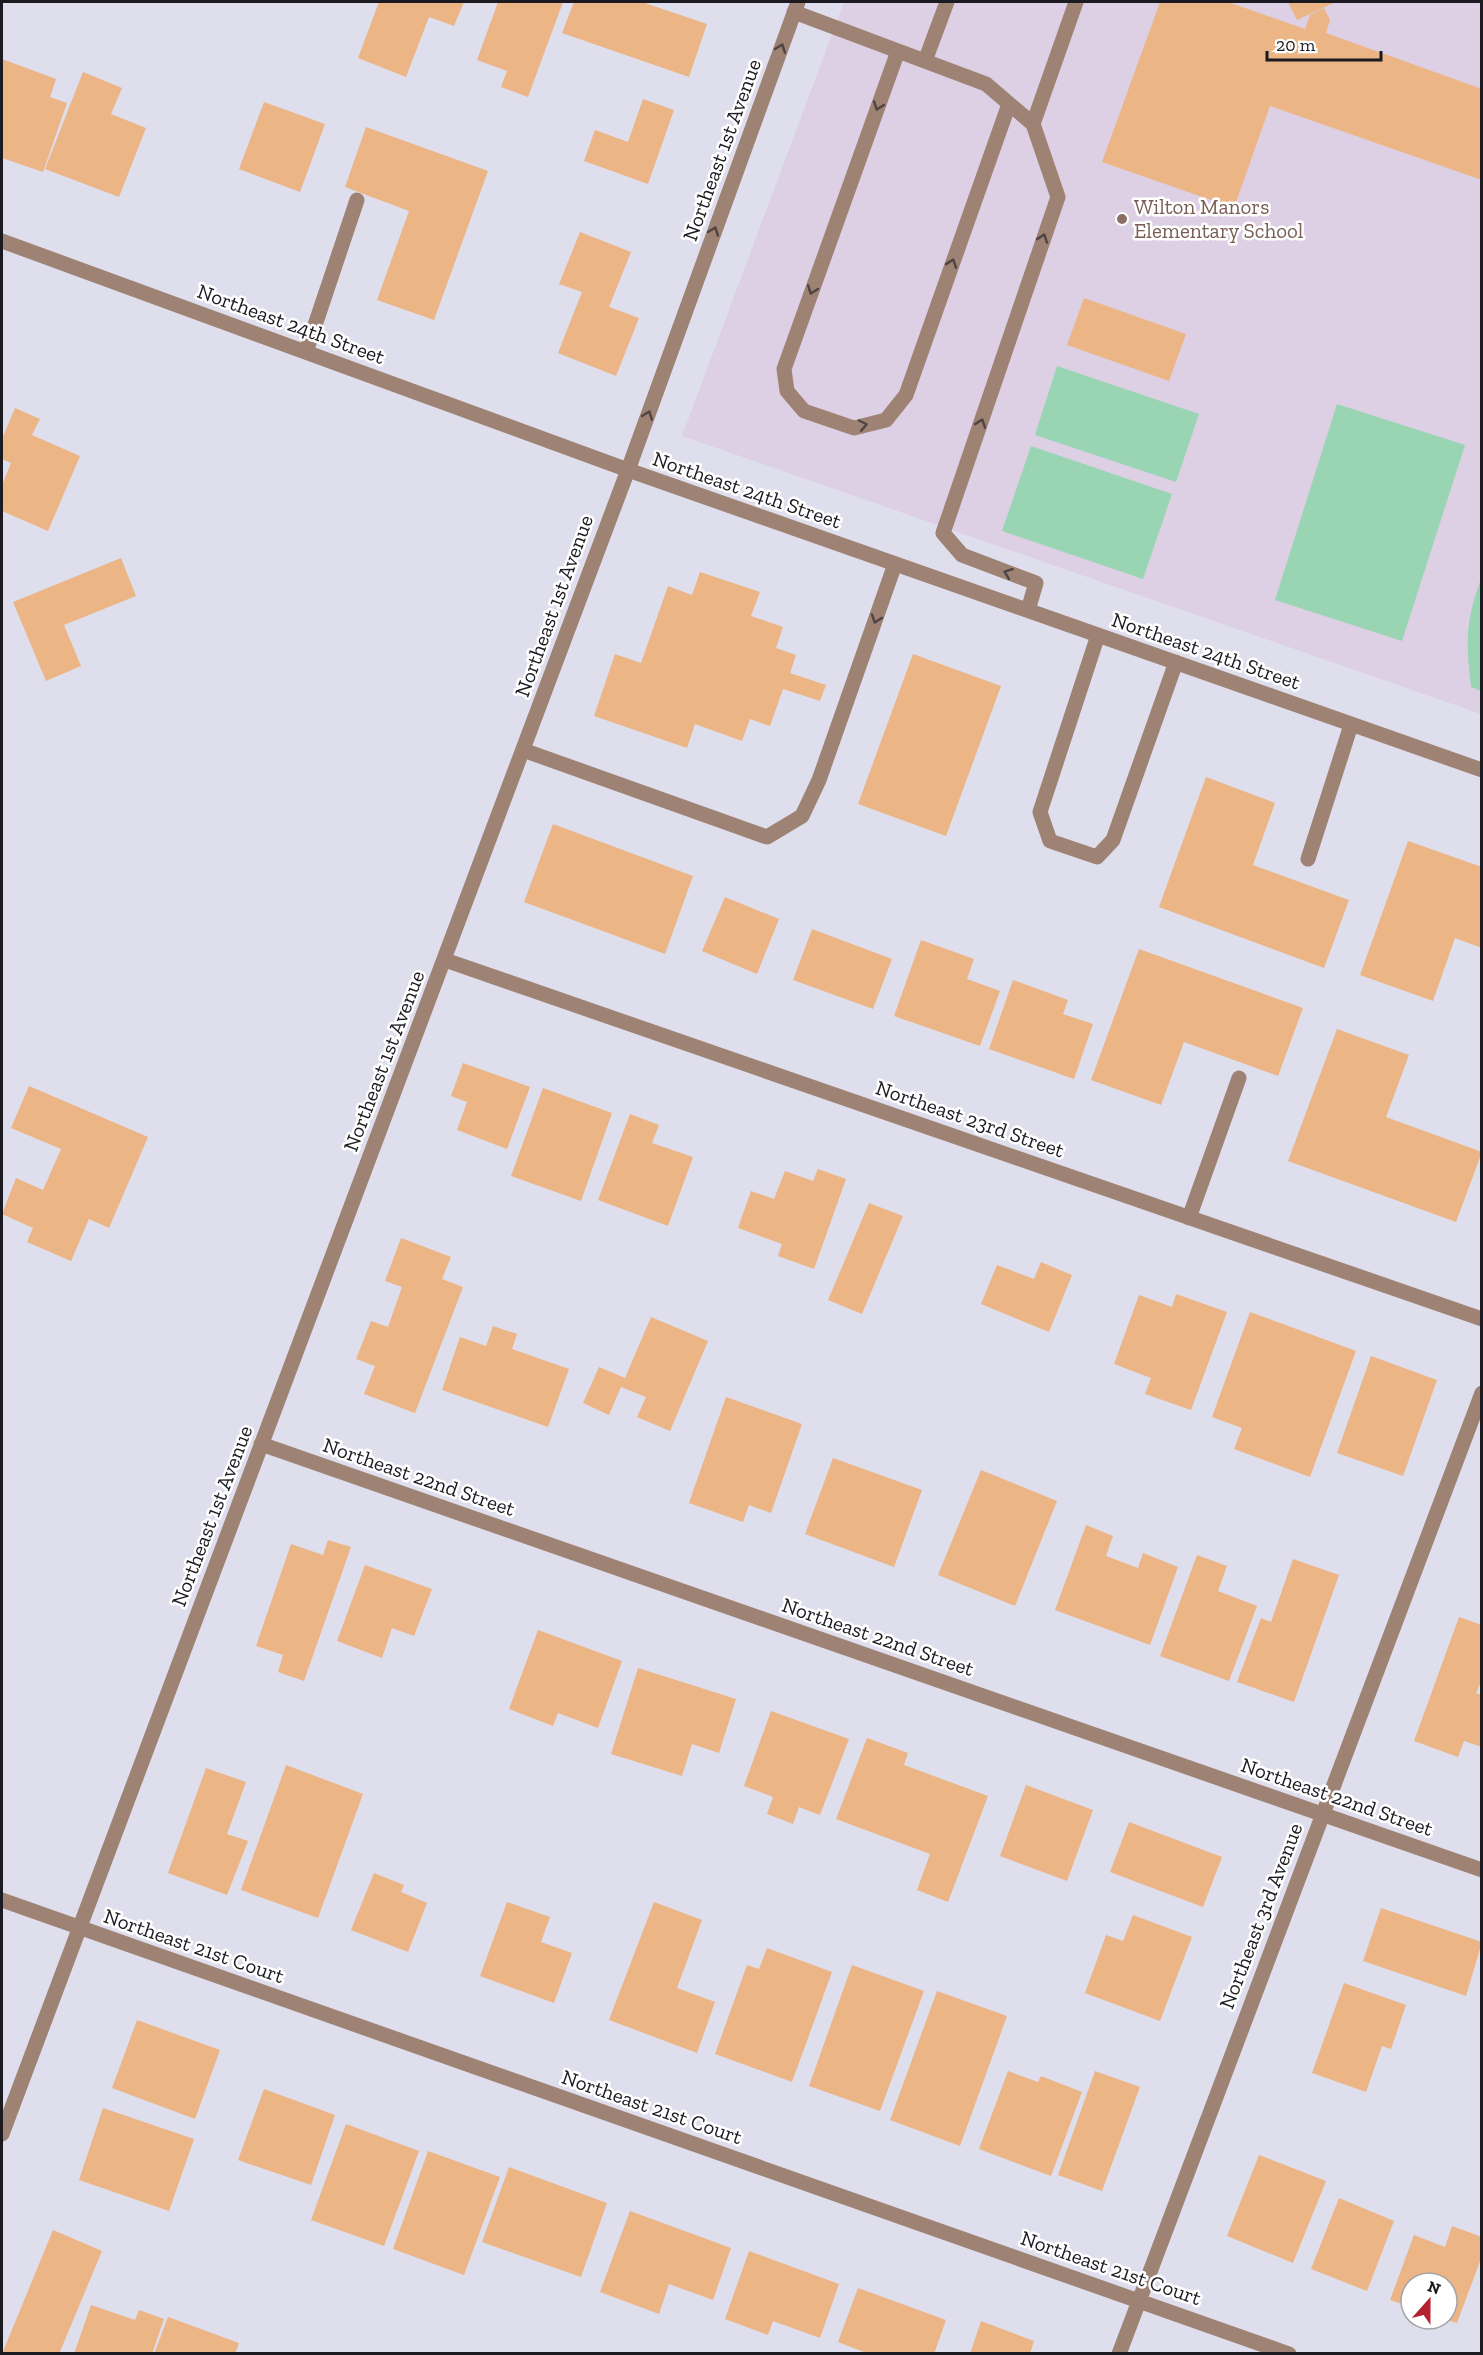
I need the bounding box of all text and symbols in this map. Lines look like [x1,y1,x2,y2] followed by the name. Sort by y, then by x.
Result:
[1267,24,1381,62] scale bar
[1276,34,1316,56] text: 20 m
[774,43,787,54] one-way arrow
[677,55,766,244] street label: Northeast 1st Avenue
[873,100,886,111] one-way arrow
[1134,194,1304,243] place label: Wilton Manors Elementary School
[1115,212,1129,226] marker: Wilton Manors Elementary School
[707,227,720,237] one-way arrow
[1036,233,1049,244] one-way arrow
[945,258,958,269] one-way arrow
[194,278,388,369] street label: Northeast 24th Street
[807,284,820,295] one-way arrow
[640,410,653,421] one-way arrow
[973,418,986,429] one-way arrow
[858,420,868,433] one-way arrow
[650,446,845,534] street label: Northeast 24th Street
[509,511,598,700] street label: Northeast 1st Avenue
[1003,567,1014,580] one-way arrow
[1109,607,1304,695] street label: Northeast 24th Street
[870,613,883,624] one-way arrow
[338,967,430,1155] street label: Northeast 1st Avenue
[873,1075,1068,1163] street label: Northeast 23rd Street
[166,1422,258,1610] street label: Northeast 1st Avenue
[320,1432,519,1521] street label: Northeast 22nd Street
[779,1592,978,1681] street label: Northeast 22nd Street
[1238,1752,1437,1841] street label: Northeast 22nd Street
[1214,1819,1308,2012] street label: Northeast 3rd Avenue
[101,1903,288,1988] street label: Northeast 21st Court
[559,2064,746,2149] street label: Northeast 21st Court
[1018,2225,1205,2310] street label: Northeast 21st Court
[1399,2271,1459,2331] north arrow
[1425,2276,1443,2299] text: N

